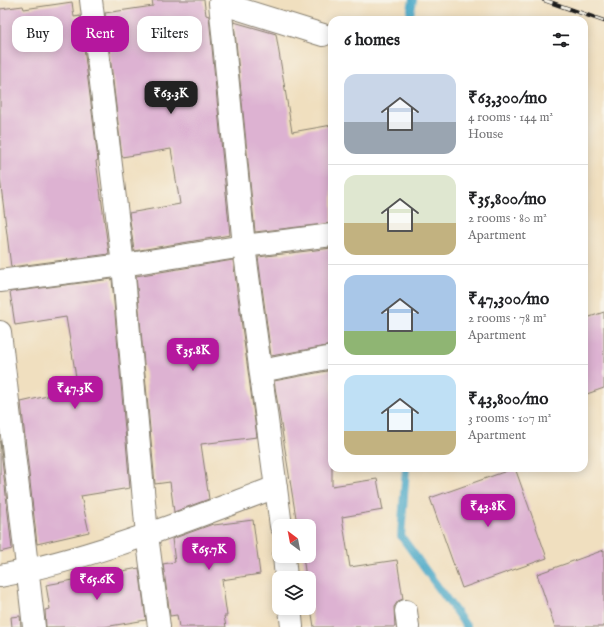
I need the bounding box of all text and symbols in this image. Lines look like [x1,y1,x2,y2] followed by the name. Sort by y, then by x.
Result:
[12,16,63,52] chip: Buy
[71,16,129,52] chip: Rent
[137,16,202,52] chip: Filters
[550,29,572,51] icon: filters
[344,30,400,51] text: 6 homes
[138,81,204,115] pin: ₹63.3K
[154,85,188,102] text: ₹63.3K
[468,88,547,109] text: ₹63,300/mo
[376,90,424,138] icon: home
[468,109,553,126] text: 4 rooms · 144 m²
[468,126,503,143] text: House
[468,189,546,210] text: ₹35,800/mo
[376,191,424,239] icon: home
[468,210,547,227] text: 2 rooms · 80 m²
[468,227,526,244] text: Apartment
[468,289,549,310] text: ₹47,300/mo
[376,291,424,339] icon: home
[468,310,547,327] text: 2 rooms · 78 m²
[468,327,526,344] text: Apartment
[160,338,226,372] pin: ₹35.8K
[176,342,210,359] text: ₹35.8K
[42,376,108,410] pin: ₹47.3K
[57,380,93,397] text: ₹47.3K
[468,389,548,410] text: ₹43,800/mo
[376,391,424,439] icon: home
[468,410,551,427] text: 3 rooms · 107 m²
[468,427,526,444] text: Apartment
[455,494,521,528] pin: ₹43.8K
[470,498,506,515] text: ₹43.8K
[272,519,316,563] north arrow
[272,519,316,615] map controls
[176,537,242,571] pin: ₹65.7K
[191,541,227,558] text: ₹65.7K
[64,567,130,601] pin: ₹65.6K
[79,571,115,588] text: ₹65.6K
[272,571,316,615] button: layers

